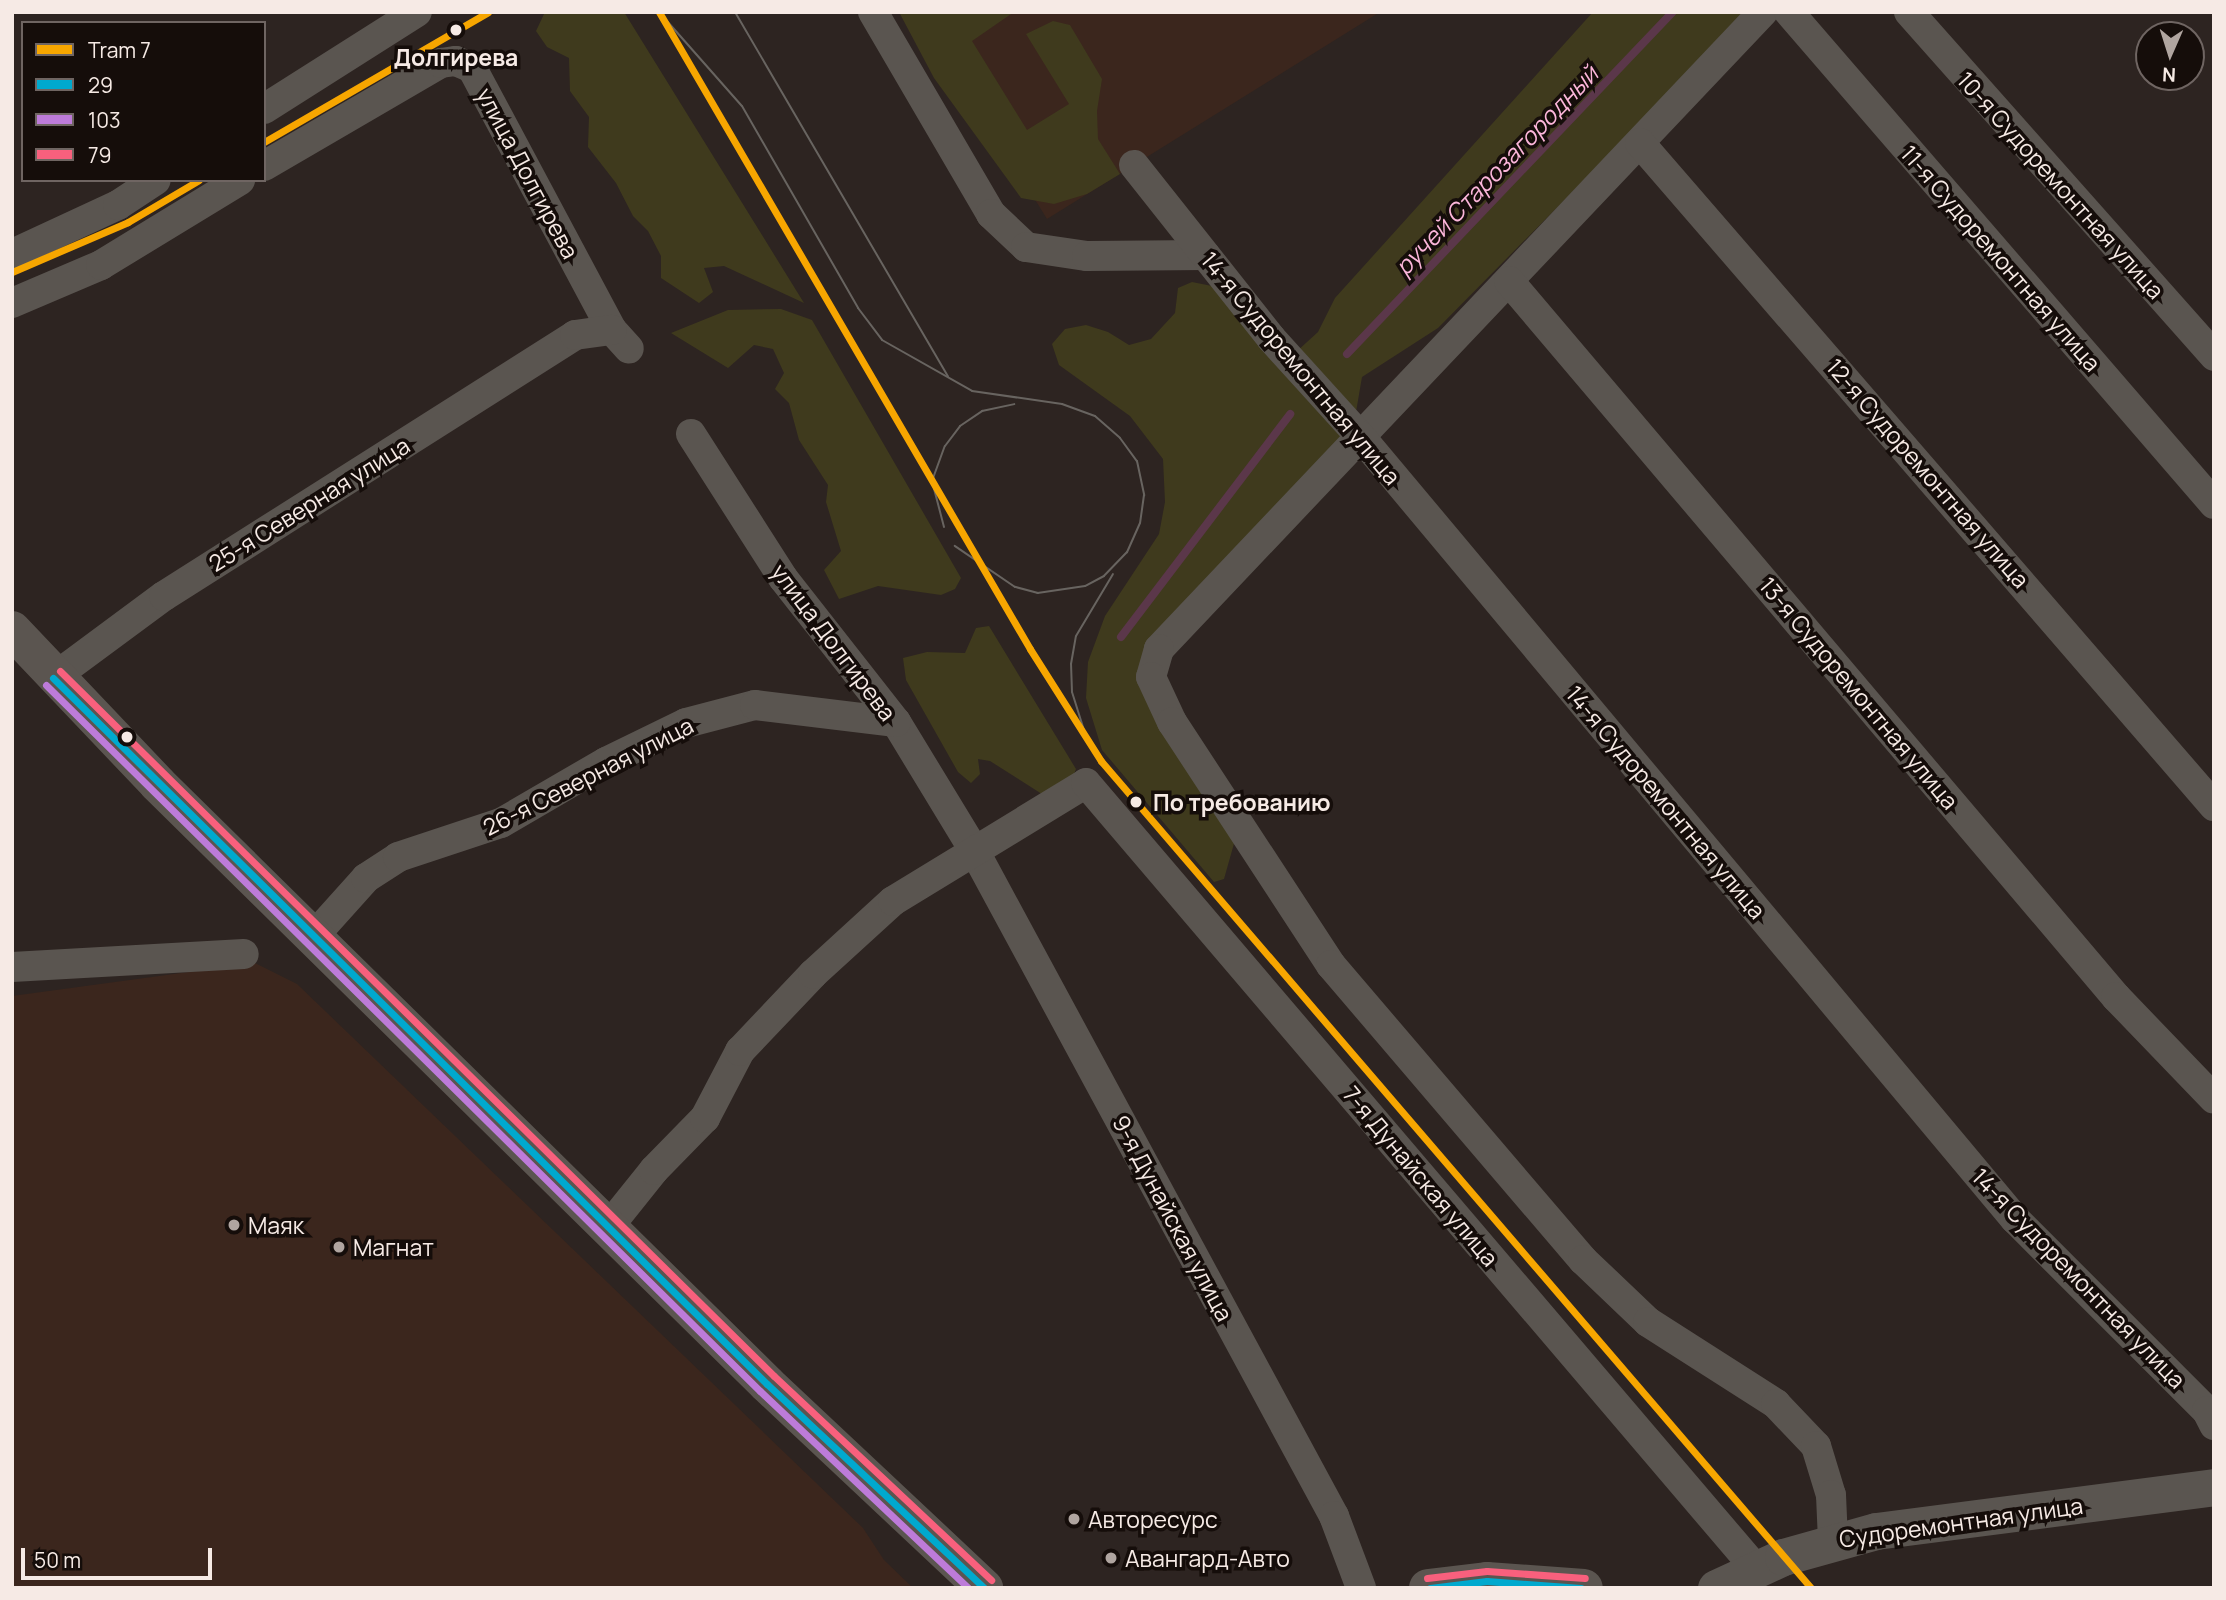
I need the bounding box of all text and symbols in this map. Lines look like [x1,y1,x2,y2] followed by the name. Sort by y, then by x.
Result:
[445,19,467,41] marker: Долгирева
[21,21,266,182] legend
[2135,21,2205,91] north arrow
[88,36,151,64] text: Tram 7
[394,43,518,71] place label: Долгирева
[1389,59,1603,281] water label: ручей Старозагородный
[2162,62,2177,88] text: N
[1952,66,2170,304] street label: 10-я Судоремонтная улица
[88,71,113,99] text: 29
[471,83,585,263] street label: улица Долгирева
[88,106,121,134] text: 103
[1895,139,2107,377] street label: 11-я Судоремонтная улица
[88,141,112,169] text: 79
[1196,246,1406,490] street label: 14-я Судоремонтная улица
[1821,353,2035,593] street label: 12-я Судоремонтная улица
[204,431,414,577] street label: 25-я Северная улица
[766,558,902,726] street label: улица Долгирева
[1754,571,1964,815] street label: 13-я Судоремонтная улица
[1561,680,1771,924] street label: 14-я Судоремонтная улица
[478,711,698,841] street label: 26-я Северная улица
[120,730,134,744] unlabelled marker
[1153,788,1331,816] place label: По требованию
[1125,791,1147,813] marker: По требованию
[1338,1081,1504,1271] street label: 7-я Дунайская улица
[1107,1110,1239,1326] street label: 9-я Дунайская улица
[1967,1162,2191,1394] street label: 14-я Судоремонтная улица
[248,1211,304,1239] place label: Маяк
[226,1217,242,1233] marker: Маяк
[353,1233,434,1261] place label: Магнат
[331,1239,347,1255] marker: Магнат
[1837,1491,2085,1553] street label: Судоремонтная улица
[1088,1505,1218,1533] place label: Авторесурс
[1066,1511,1082,1527] marker: Авторесурс
[24,1534,215,1578] scale bar
[1125,1544,1290,1572] place label: Авангард-Авто
[34,1546,81,1574] text: 50 m
[1103,1550,1119,1566] marker: Авангард-Авто

